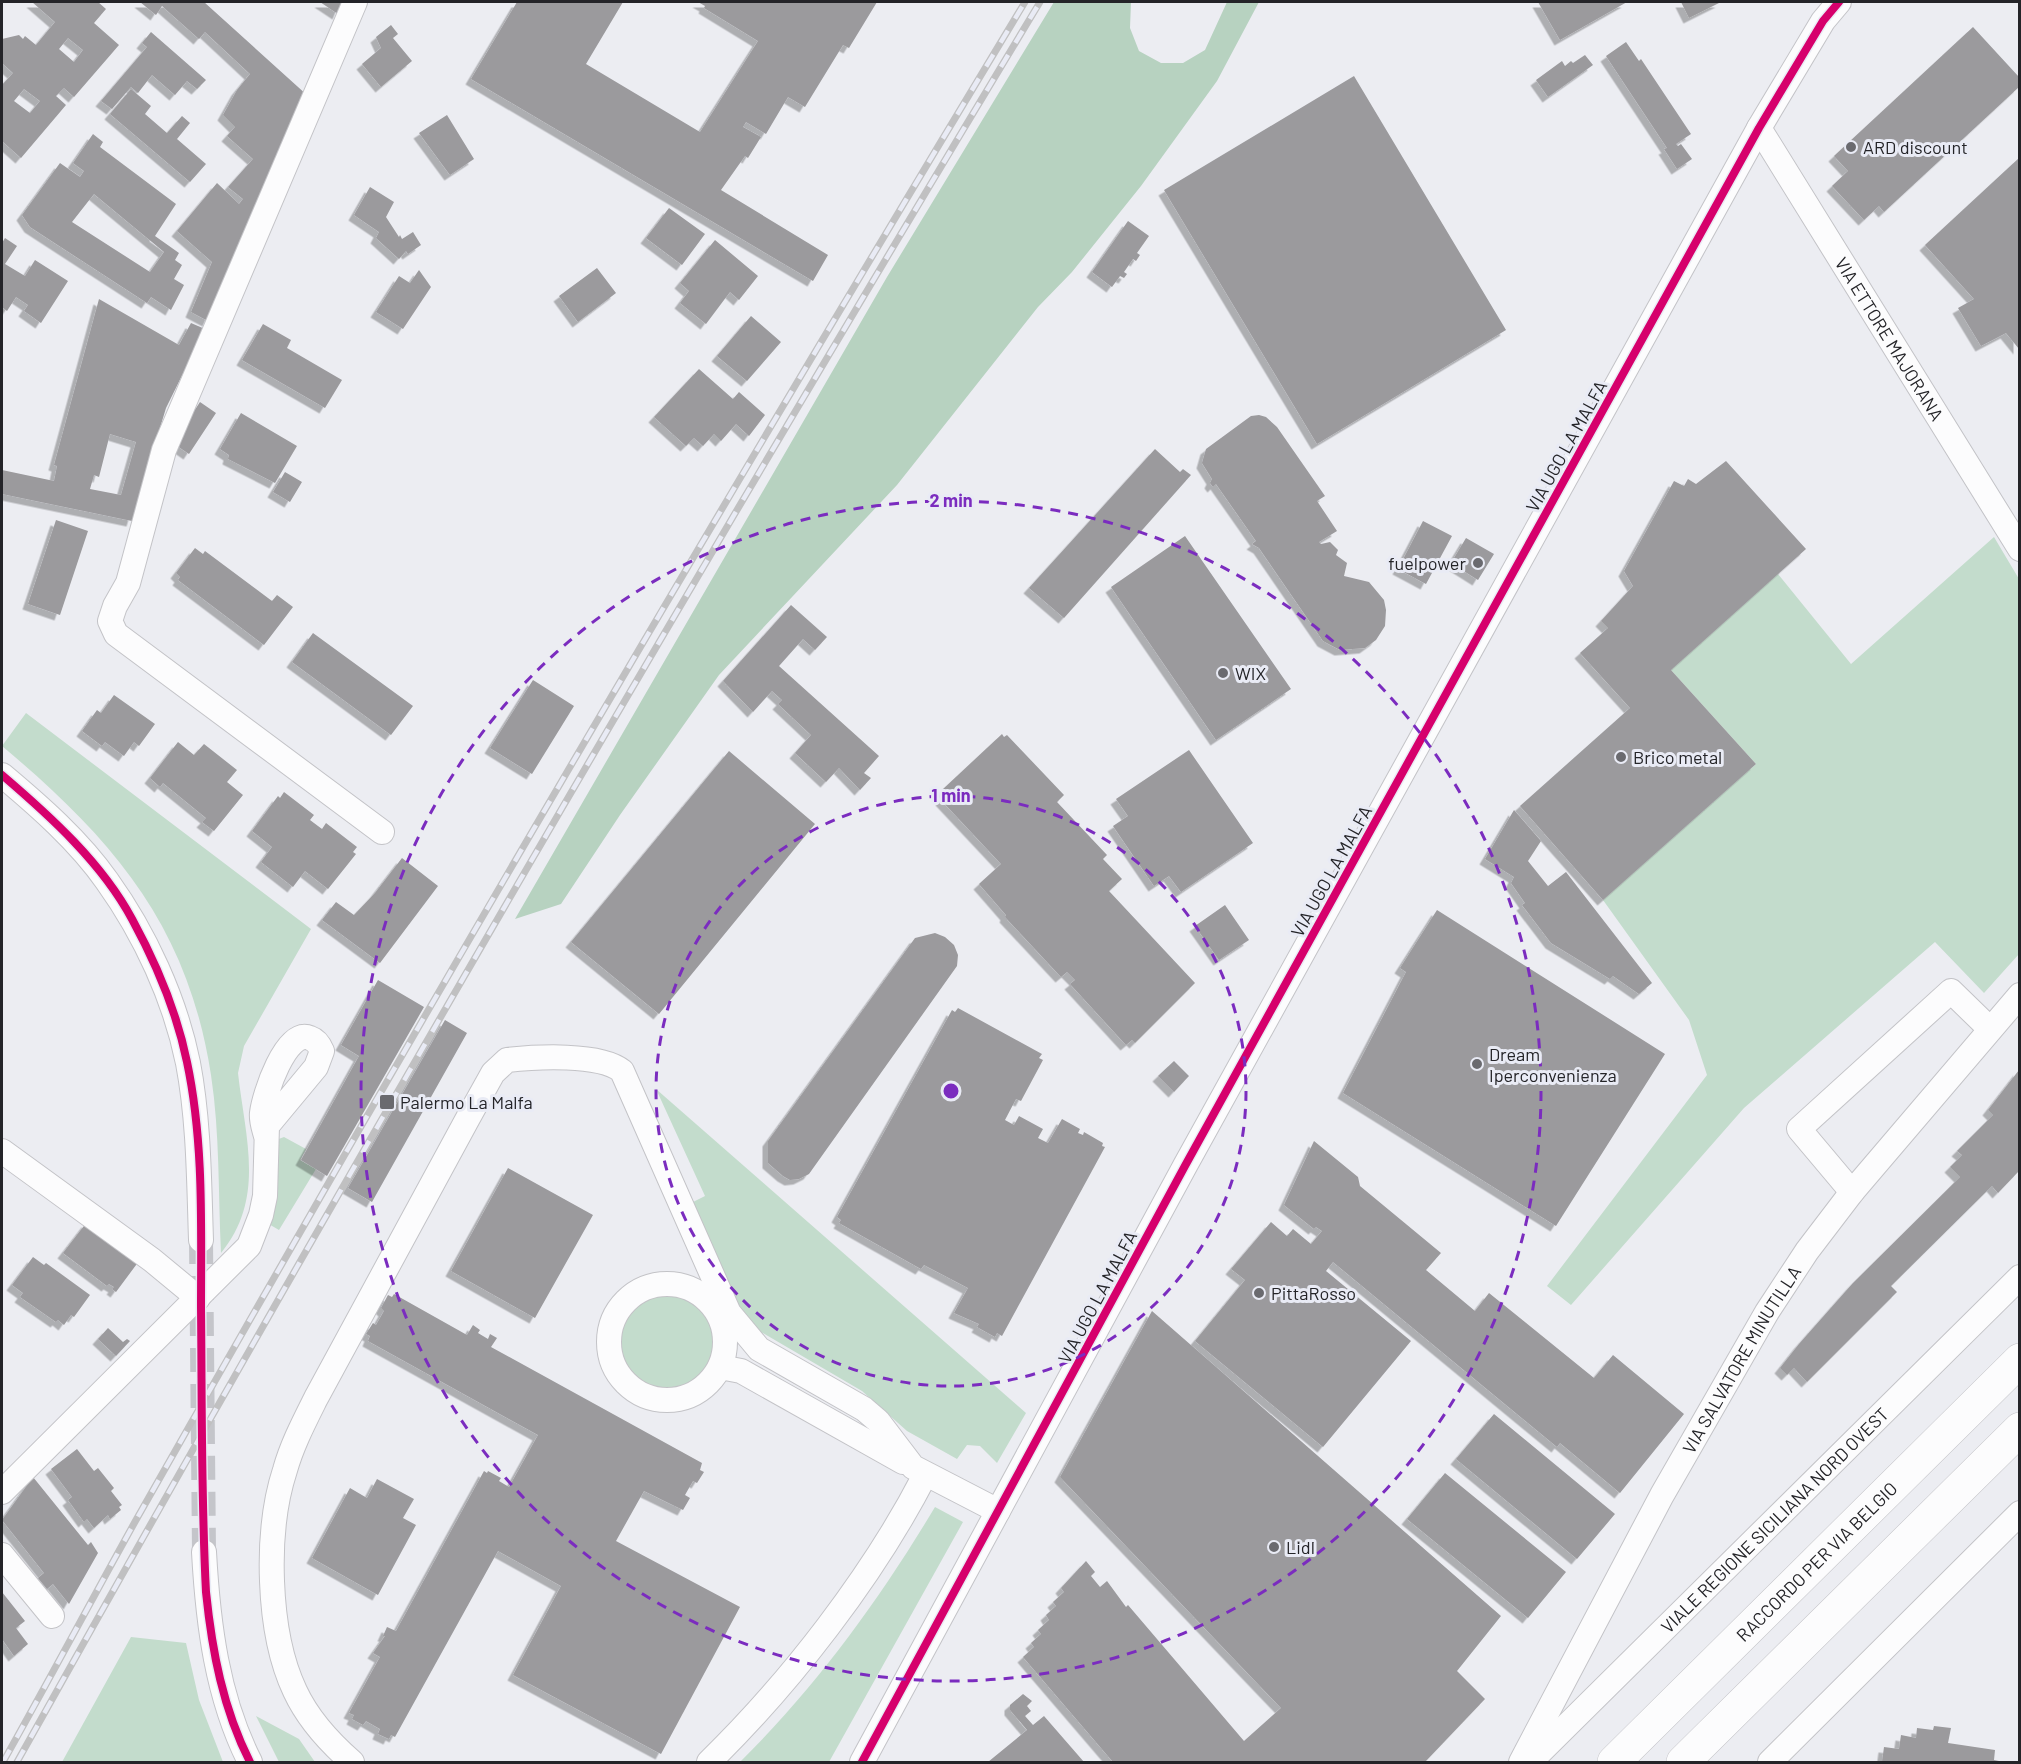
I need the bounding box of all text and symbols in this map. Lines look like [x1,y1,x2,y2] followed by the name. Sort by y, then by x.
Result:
[1863,136,1968,158] place label: ARD discount
[1844,140,1858,154] marker: ARD discount
[1831,253,1949,425] street label: VIA ETTORE MAJORANA
[1521,376,1611,516] street label: VIA UGO LA MALFA
[929,489,973,511] text: 2 min
[1388,552,1466,574] place label: fuelpower
[1471,556,1485,570] marker: fuelpower
[1235,662,1266,684] place label: WIX
[1216,666,1230,680] marker: WIX
[1633,746,1722,768] place label: Brico metal
[1614,750,1628,764] marker: Brico metal
[931,784,971,806] text: 1 min
[1286,801,1376,941] street label: VIA UGO LA MALFA
[1489,1043,1617,1086] place label: Dream Iperconvenienza
[1470,1057,1484,1071] marker: Dream Iperconvenienza
[941,1081,961,1101] centre of rings
[400,1091,533,1113] place label: Palermo La Malfa
[378,1093,396,1111] marker: Palermo La Malfa
[1053,1227,1141,1367] street label: VIA UGO LA MALFA
[1677,1261,1805,1457] street label: VIA SALVATORE MINUTILLA
[1271,1282,1356,1304] place label: PittaRosso
[1252,1286,1266,1300] marker: PittaRosso
[1656,1403,1893,1637] street label: VIALE REGIONE SICILIANA NORD OVEST
[1731,1477,1902,1646] street label: RACCORDO PER VIA BELGIO
[1286,1536,1315,1558] place label: Lidl
[1267,1540,1281,1554] marker: Lidl

